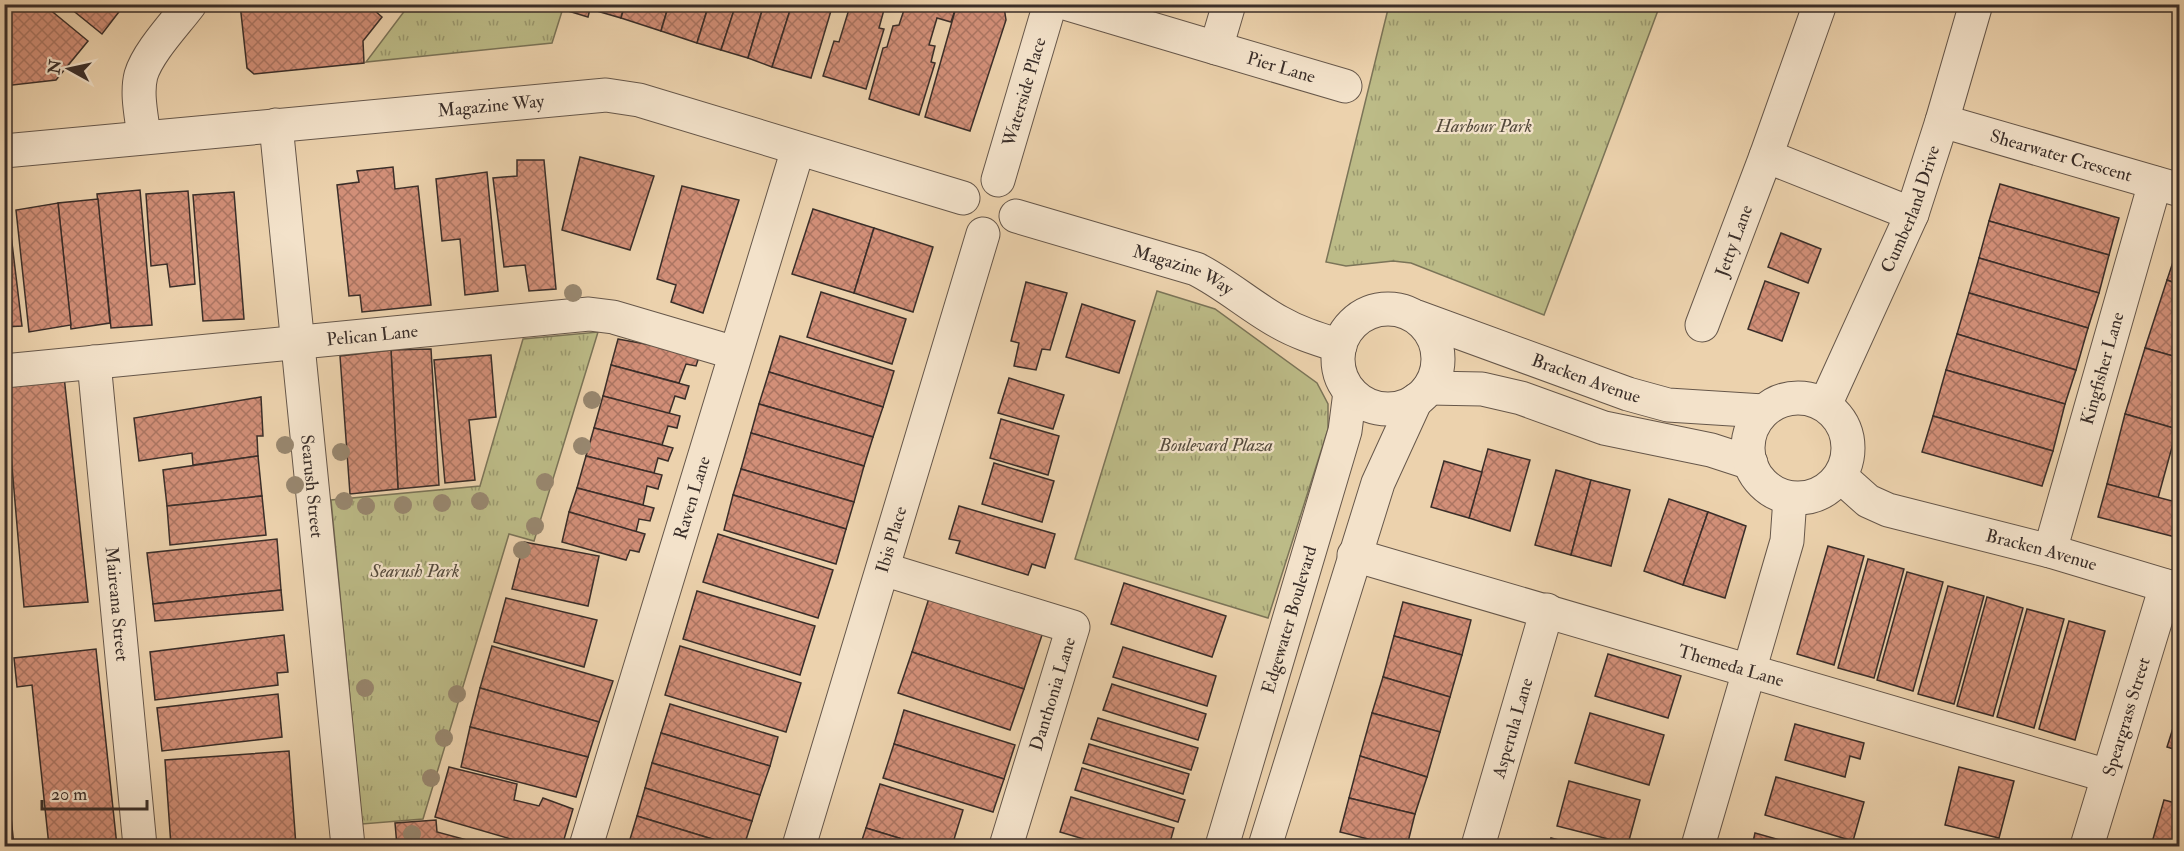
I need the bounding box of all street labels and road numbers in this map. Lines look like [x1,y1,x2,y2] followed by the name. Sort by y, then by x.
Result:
[997,34,1051,150] street label: Waterside Place
[1244,46,1319,88] street label: Pier Lane
[437,89,546,122] street label: Magazine Way
[1987,124,2135,187] street label: Shearwater Crescent
[1875,142,1945,276] street label: Cumberland Drive
[1709,201,1758,281] street label: Jetty Lane
[1130,240,1239,301] street label: Magazine Way
[2075,309,2129,427] street label: Kingfisher Lane
[325,319,420,351] street label: Pelican Lane
[1529,348,1644,409] street label: Bracken Avenue
[295,433,329,539] street label: Searush Street
[668,453,716,542] street label: Raven Lane
[870,503,912,576] street label: Ibis Place
[1984,524,2100,576] street label: Bracken Avenue
[1256,543,1322,696] street label: Edgewater Boulevard
[100,546,134,662] street label: Maireana Street
[1025,634,1081,754] street label: Danthonia Lane
[1676,639,1787,692] street label: Themeda Lane
[2097,654,2155,779] street label: Speargrass Street
[1487,675,1538,782] street label: Asperula Lane

